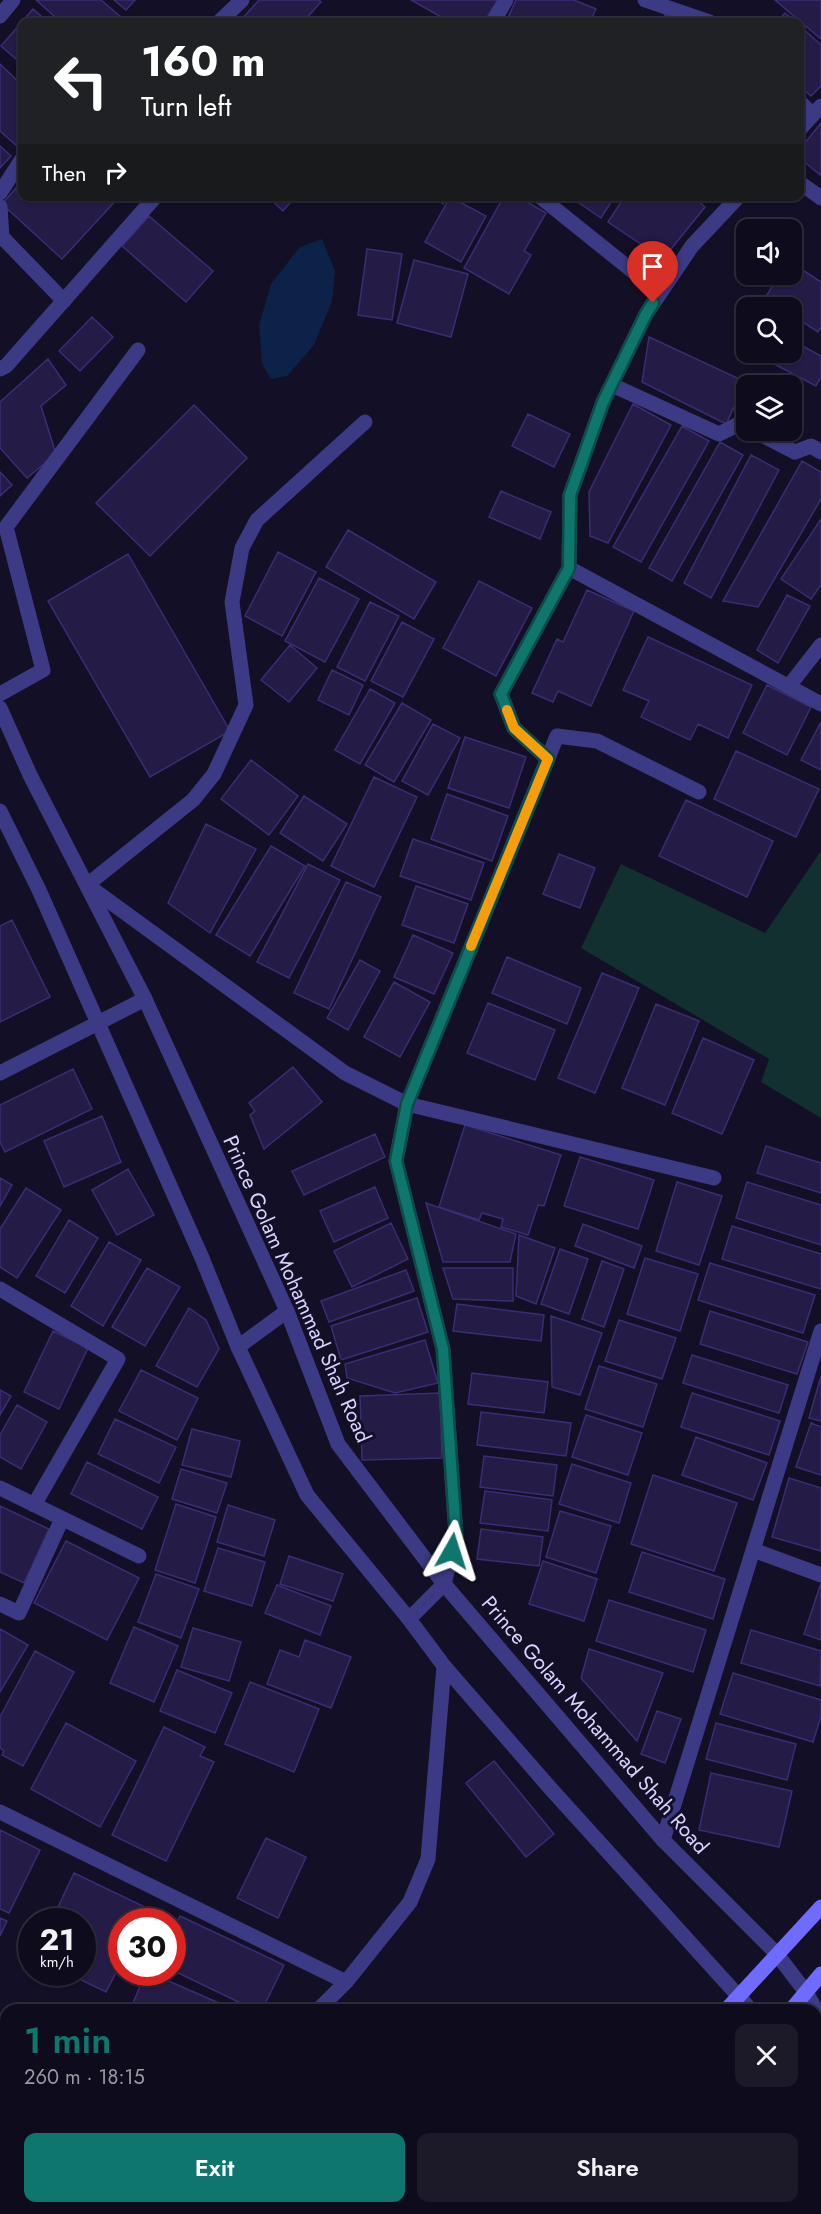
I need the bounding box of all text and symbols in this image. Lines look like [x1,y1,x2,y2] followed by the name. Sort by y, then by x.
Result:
[141,31,265,92] text: 160 m
[42,42,120,120] icon: left
[141,87,231,126] text: Turn left
[99,156,132,189] icon: right
[42,157,87,189] text: Then
[736,219,802,441] map controls
[736,219,802,285] button: sound
[627,241,678,303] pin
[636,250,669,283] icon: arrive
[736,297,802,363] button: search
[736,375,802,441] button: layers
[216,1131,378,1447] street label: Prince Golam Mohammad Shah Road
[420,1519,484,1583] position arrow
[474,1589,716,1861] street label: Prince Golam Mohammad Shah Road
[108,1908,186,1986] speed limit sign: 30
[40,1918,74,1961] text: 21
[40,1951,74,1973] text: km/h
[24,2014,111,2066] text: 1 min
[735,2024,798,2087] button: close
[24,2063,145,2092] text: 260 m · 18:15
[24,2133,405,2202] button: Exit
[417,2133,798,2202] button: Share

